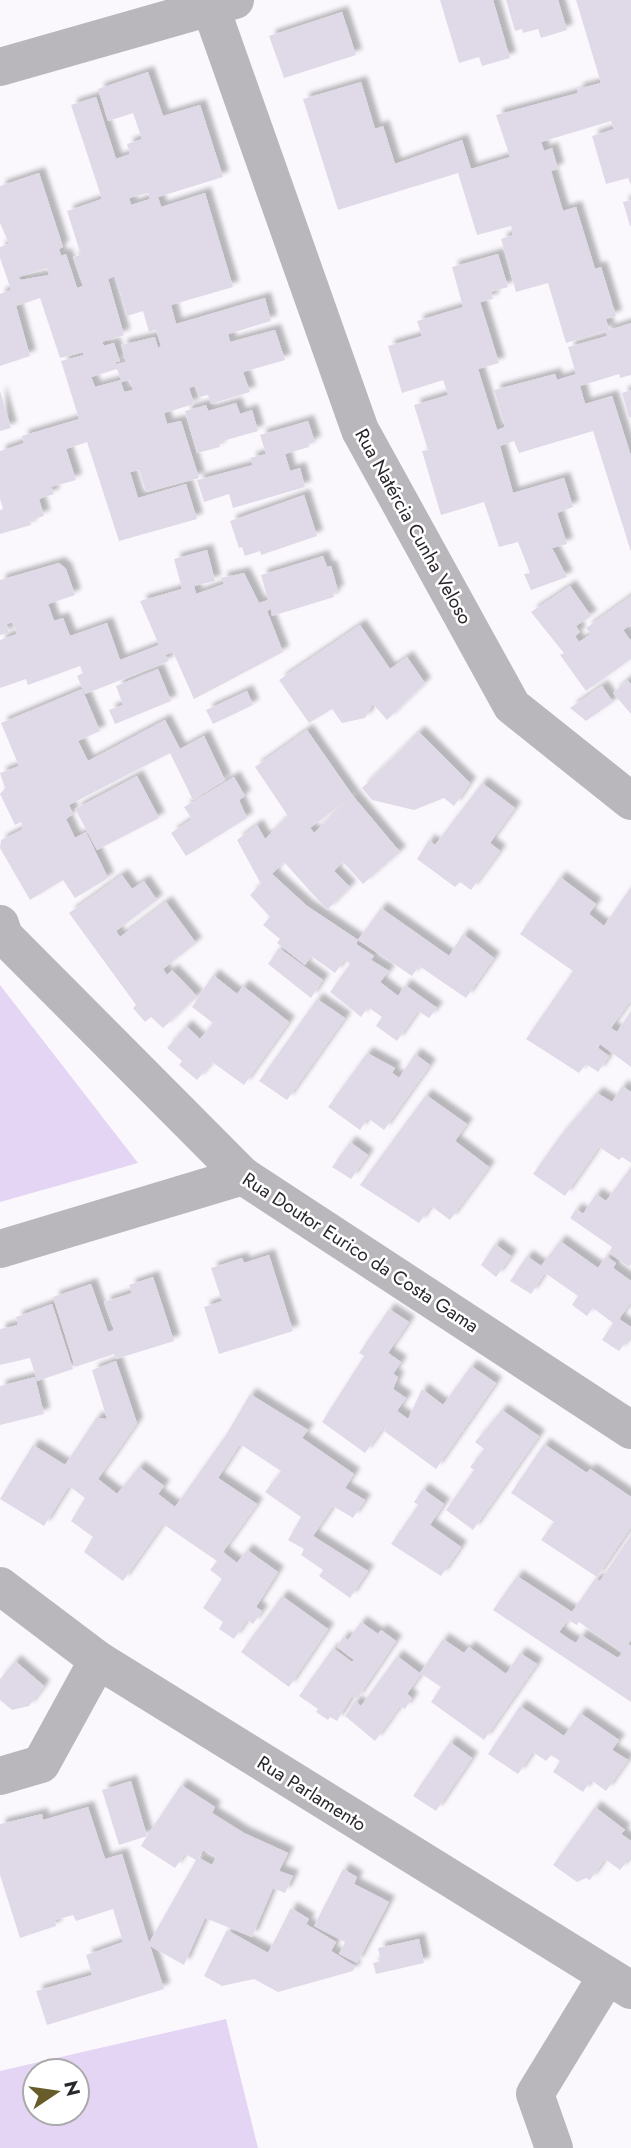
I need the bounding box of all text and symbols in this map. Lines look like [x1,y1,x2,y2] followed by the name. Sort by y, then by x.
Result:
[348,423,479,629] street label: Rua Natércia Cunha Veloso
[237,1166,484,1339] street label: Rua Doutor Eurico da Costa Gama
[252,1749,371,1838] street label: Rua Parlamento
[21,2057,91,2127] north arrow
[57,2078,87,2099] text: N

